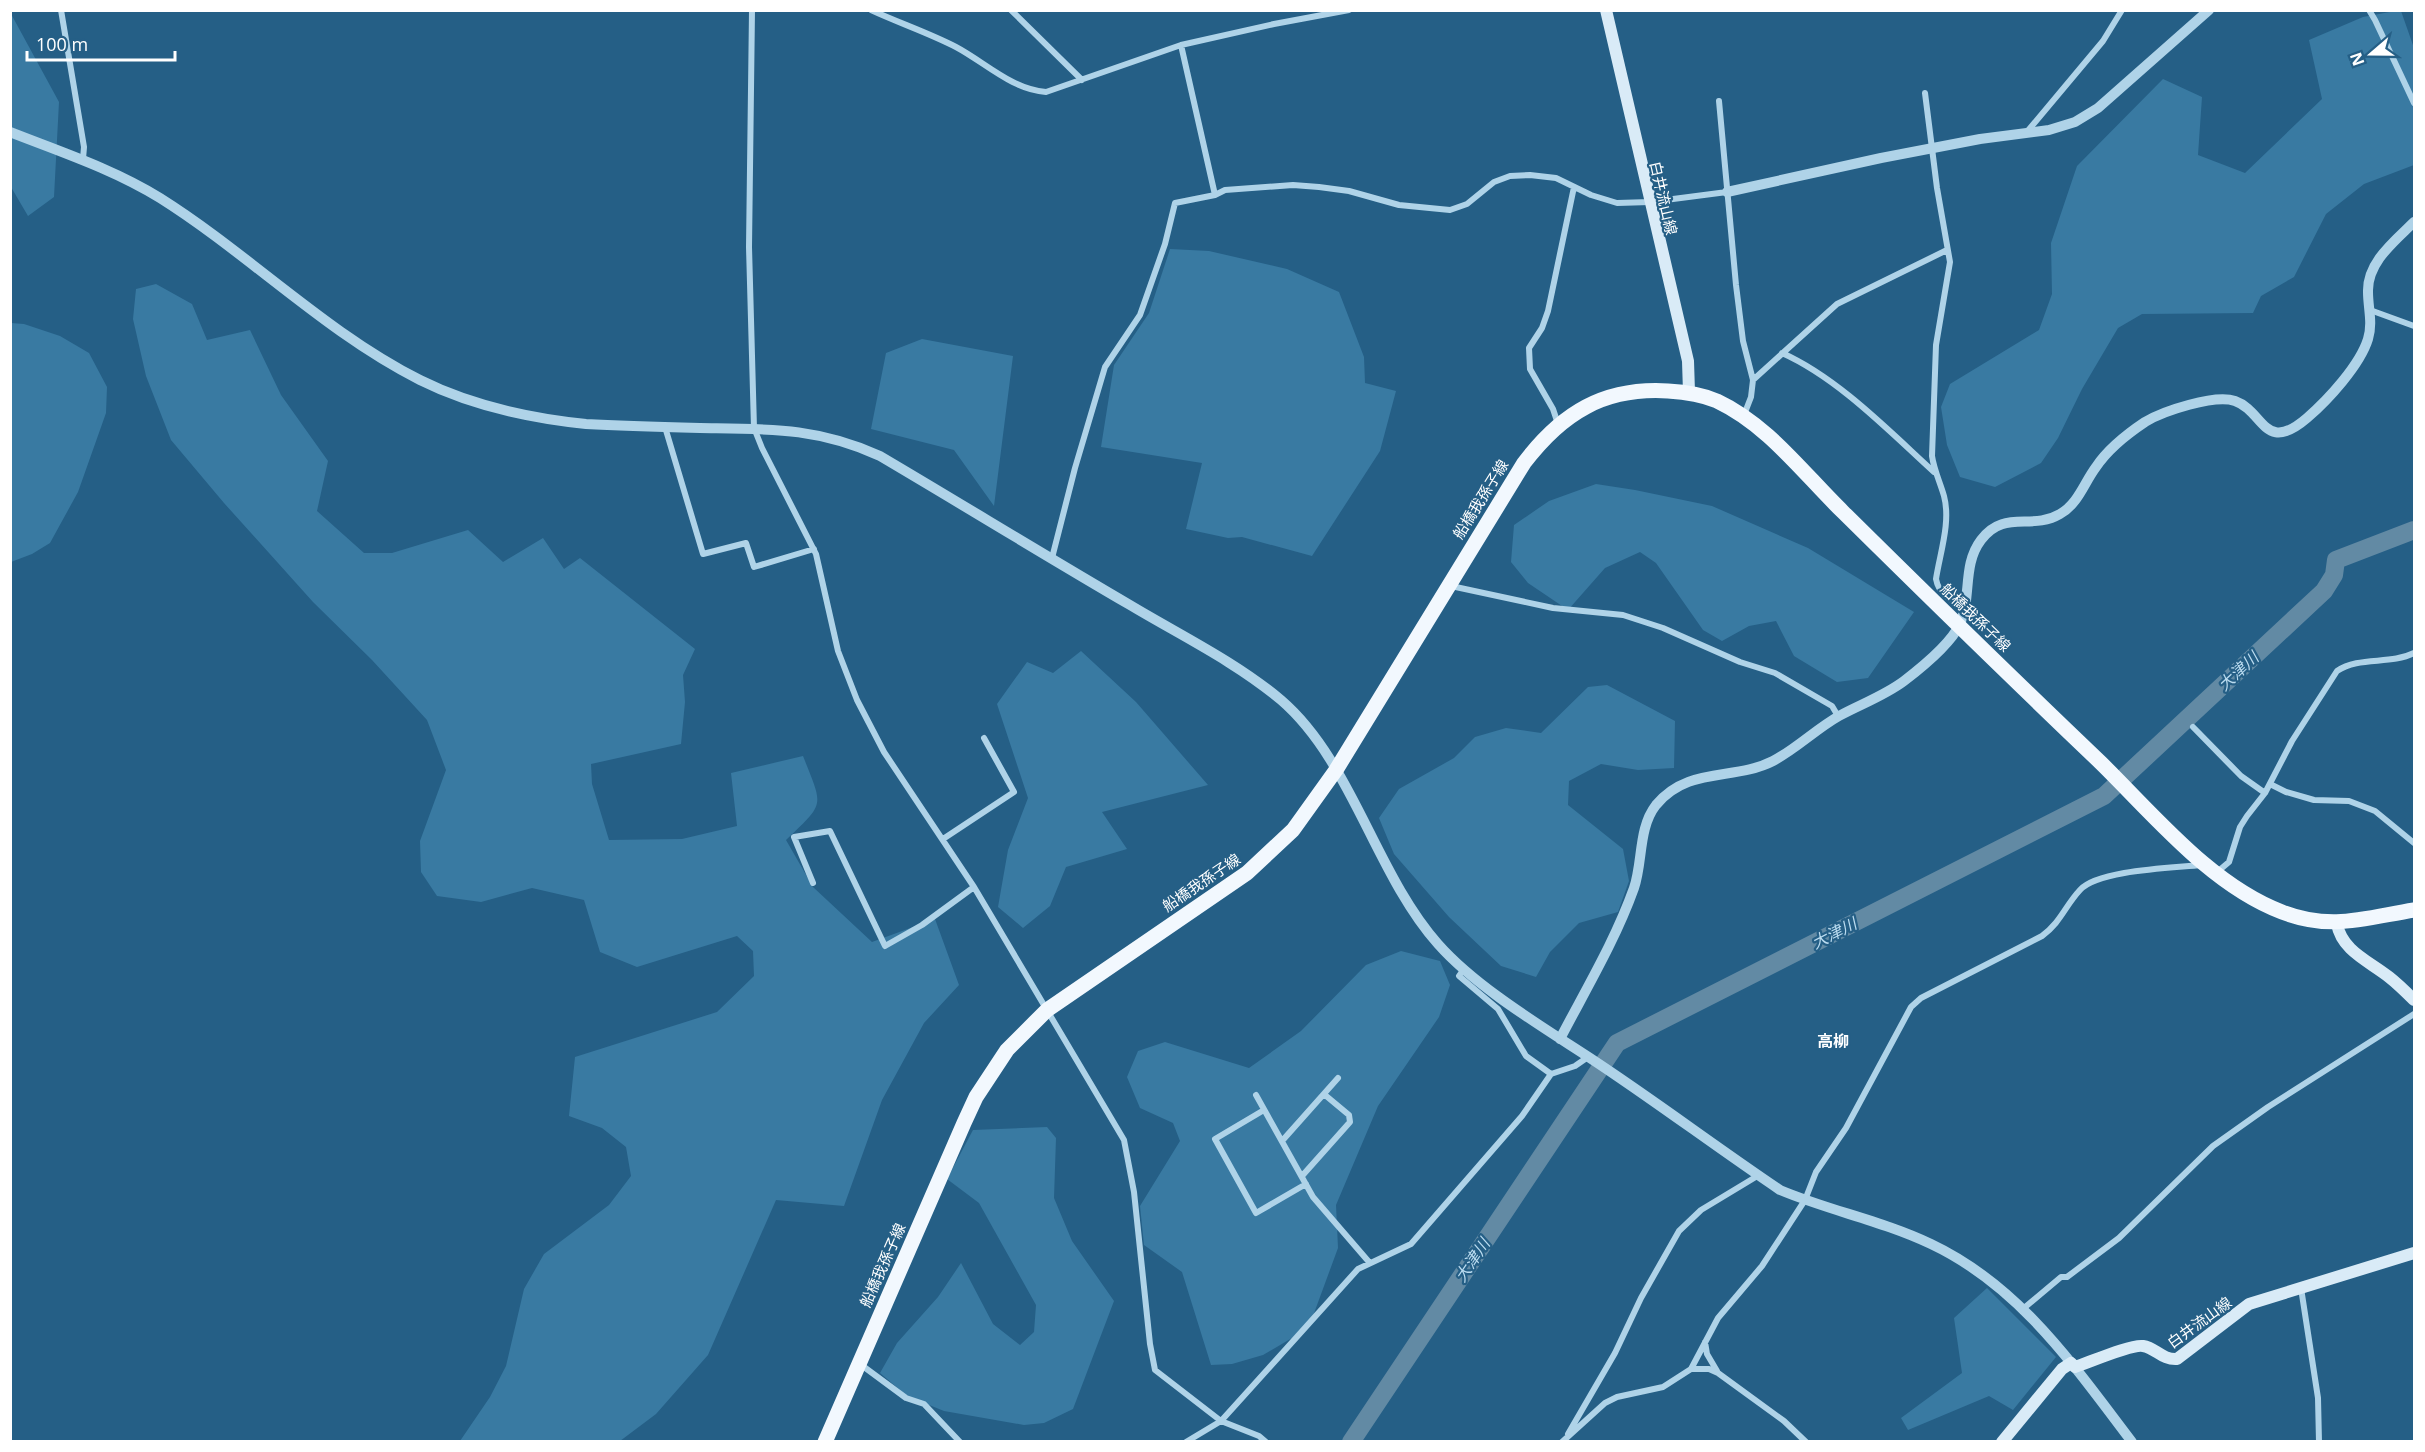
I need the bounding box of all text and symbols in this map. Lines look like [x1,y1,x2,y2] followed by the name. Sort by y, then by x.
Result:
[27,24,176,62] scale bar
[2341,24,2401,84] north arrow
[36,32,88,56] text: 100 m
[2344,49,2369,69] text: N
[1646,159,1682,237] street label: 白井流山線
[1448,456,1512,542] street label: 船橋我孫子線
[1937,579,2015,655] street label: 船橋我孫子線
[2213,645,2265,695] water label: 大津川
[1158,849,1244,915] street label: 船橋我孫子線
[1808,911,1862,954] water label: 大津川
[1817,1030,1849,1052] district label: 高柳
[855,1220,909,1310] street label: 船橋我孫子線
[1449,1232,1496,1286] water label: 大津川
[2163,1292,2235,1352] street label: 白井流山線

